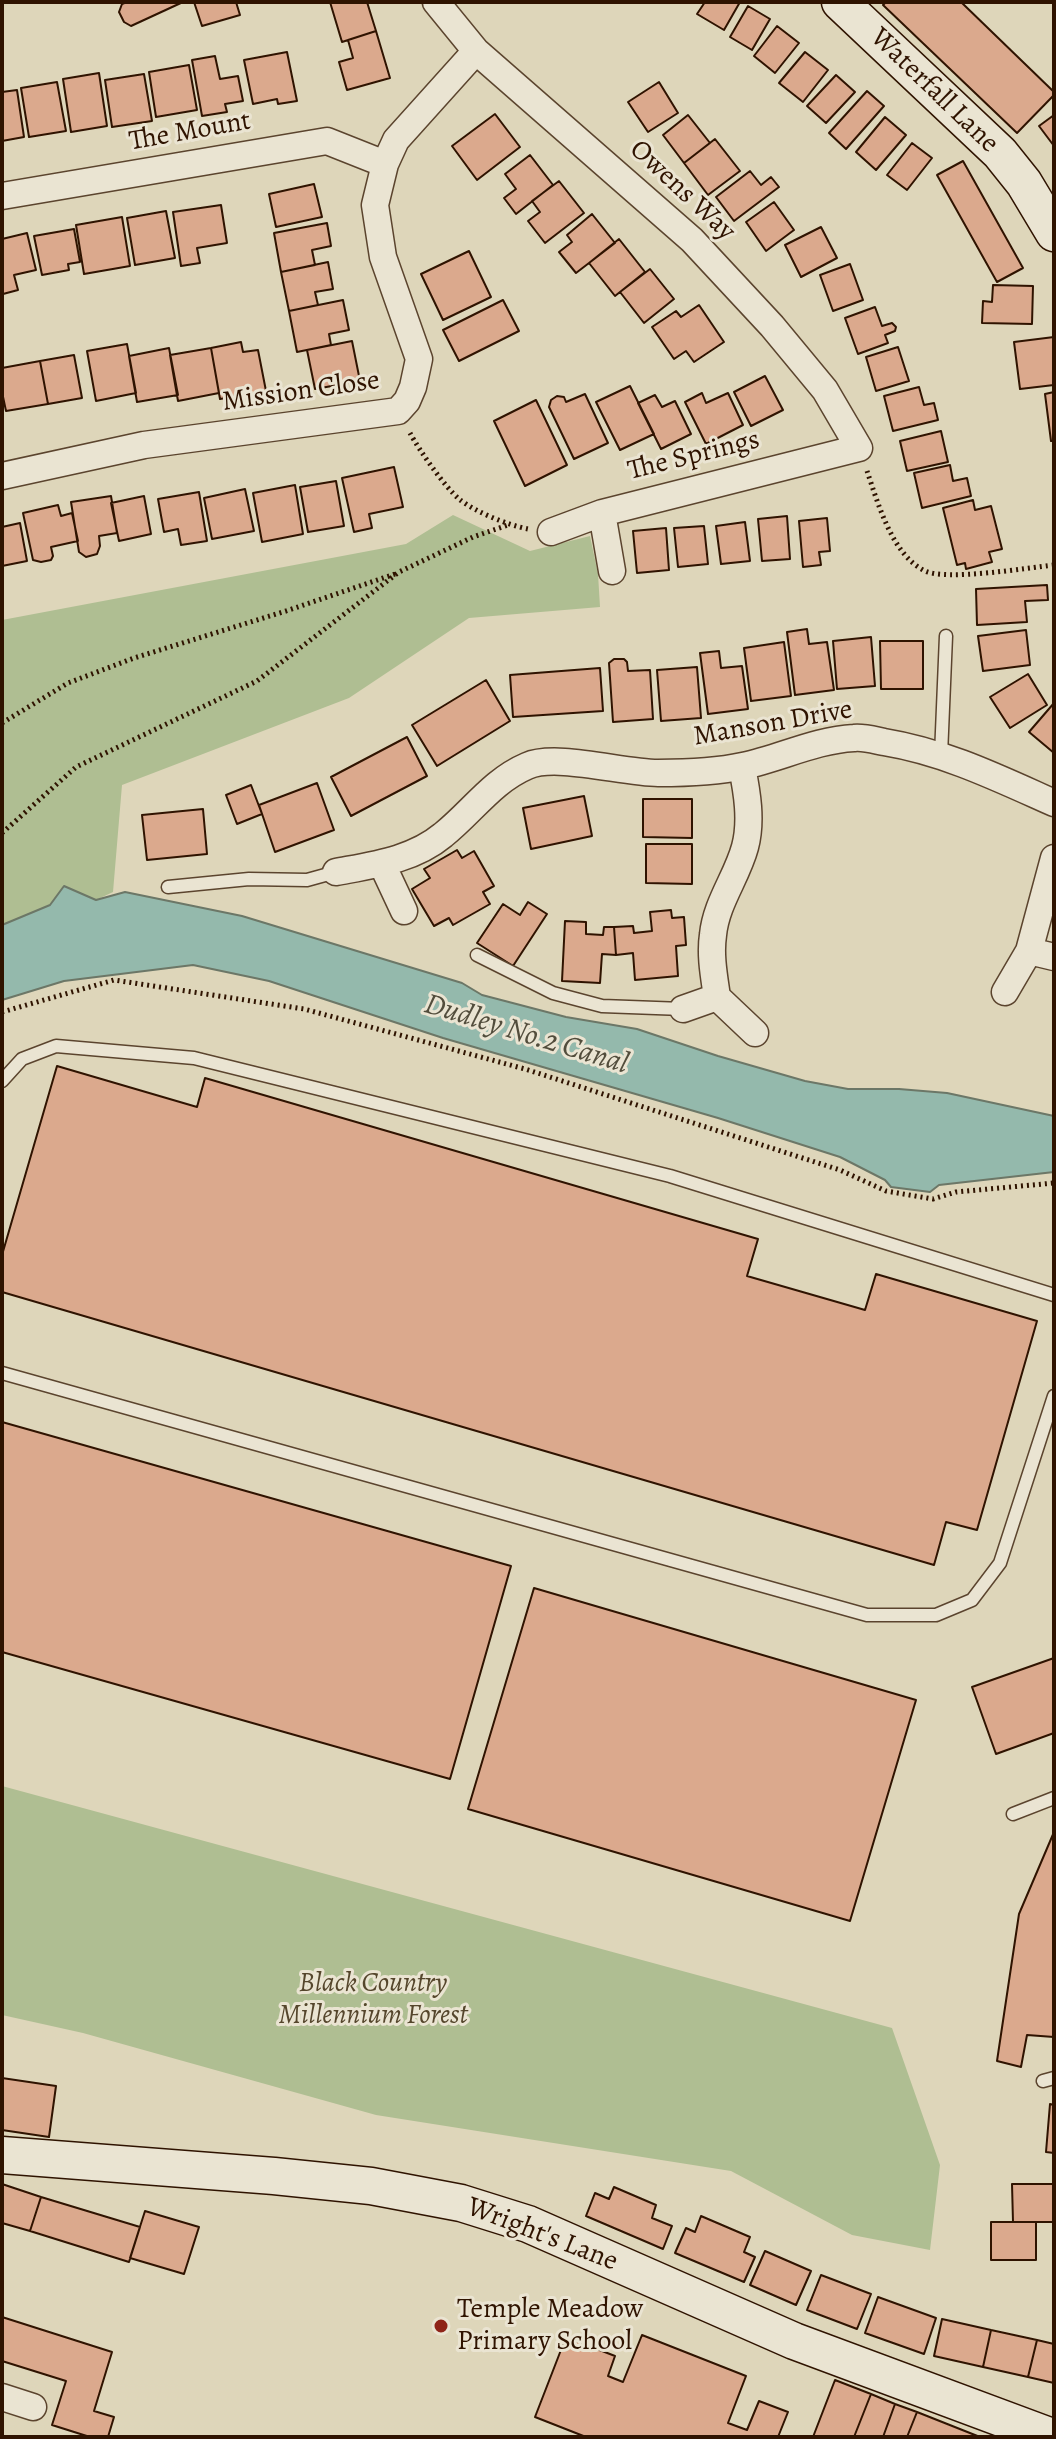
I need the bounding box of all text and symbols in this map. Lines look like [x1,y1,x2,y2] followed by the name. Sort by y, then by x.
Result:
[863,21,1005,161] street label: Waterfall Lane
[127,105,253,159] street label: The Mount
[622,134,742,248] street label: Owens Way
[220,364,382,420] street label: Mission Close
[625,423,763,489] street label: The Springs
[691,693,855,755] street label: Manson Drive
[420,987,632,1083] water label: Dudley No.2 Canal
[278,1967,468,2033] park label: Black Country Millennium Forest
[462,2191,622,2279] street label: Wright's Lane
[457,2293,643,2359] place label: Temple Meadow Primary School
[432,2317,450,2335] marker: Temple Meadow Primary School

